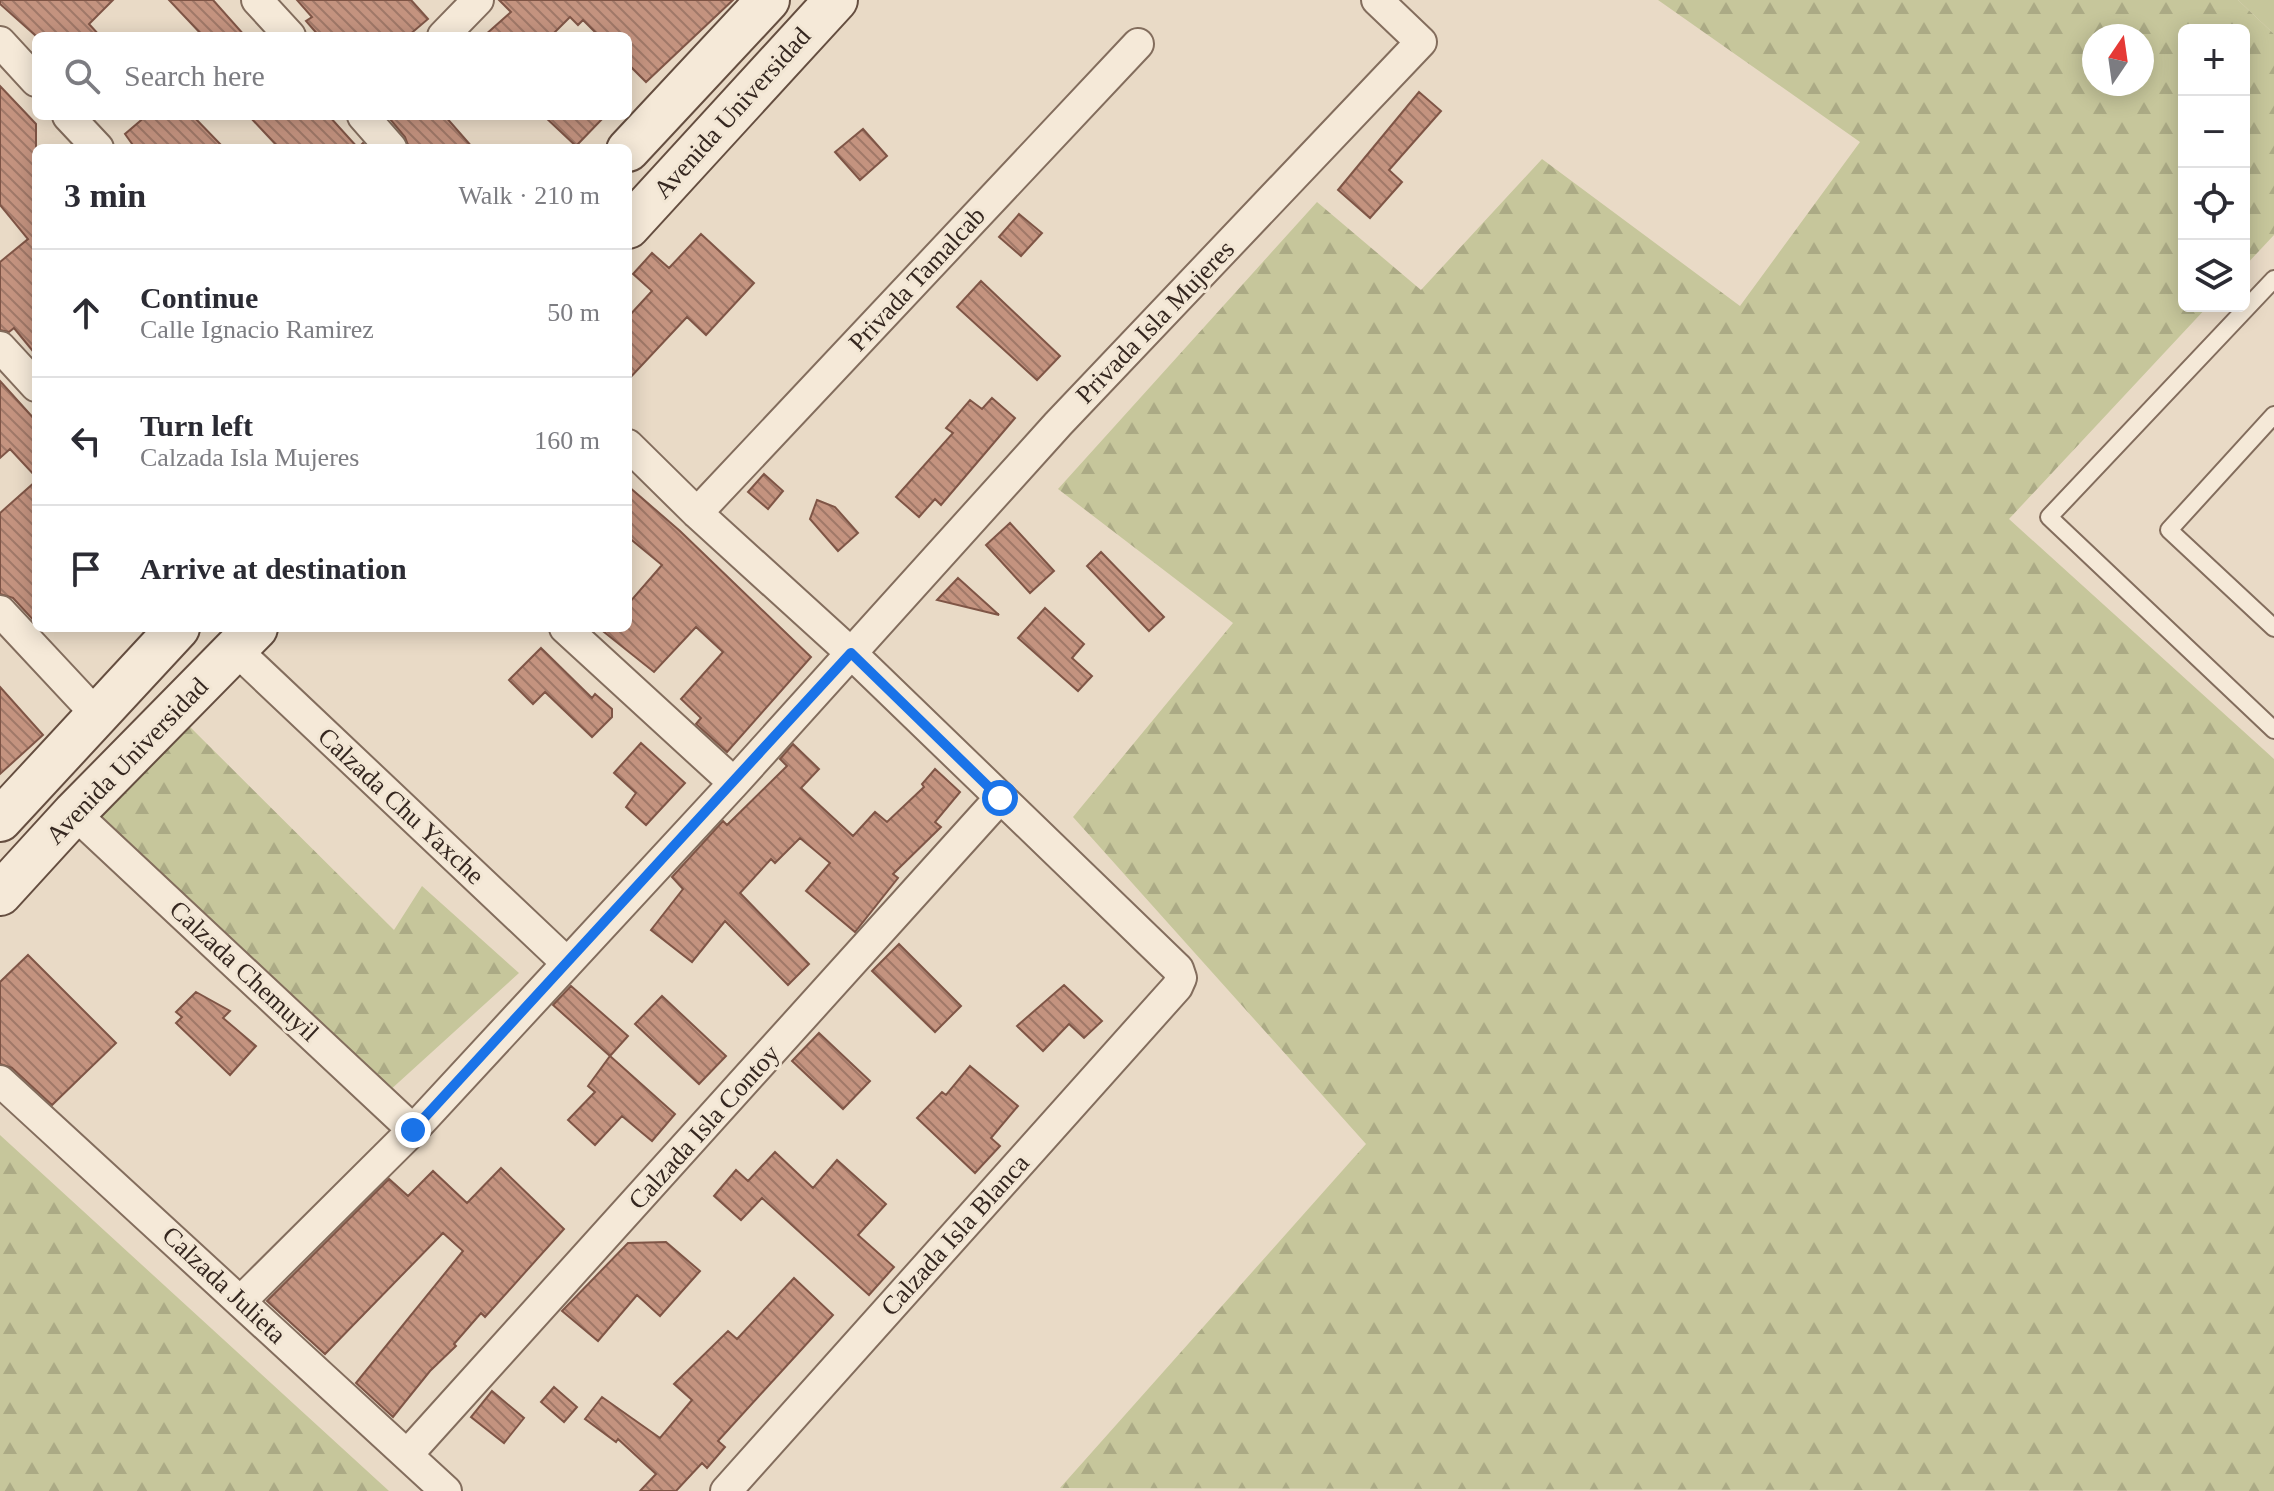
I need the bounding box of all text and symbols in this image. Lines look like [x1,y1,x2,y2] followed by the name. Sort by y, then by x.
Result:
[648,22,816,204] street label: Avenida Universidad
[2082,24,2154,96] north arrow
[2178,24,2250,312] map controls
[2178,24,2250,96] button: +
[32,32,632,120] search box
[60,54,104,98] icon: search
[124,59,265,92] text: Search here
[2178,96,2250,168] button: −
[2178,168,2250,240] button: locate
[64,177,146,214] text: 3 min
[458,181,600,210] text: Walk · 210 m
[843,201,991,357] street label: Privada Tamalcab
[1070,235,1240,409] street label: Privada Isla Mujeres
[2178,240,2250,312] button: layers
[140,281,258,314] text: Continue
[64,291,108,335] icon: ahead
[547,298,600,327] text: 50 m
[140,315,374,344] text: Calle Ignacio Ramirez
[140,409,253,442] text: Turn left
[64,419,108,463] icon: left
[534,426,600,455] text: 160 m
[140,443,359,472] text: Calzada Isla Mujeres
[64,547,108,591] icon: arrive
[140,552,407,585] text: Arrive at destination
[40,672,214,850] street label: Avenida Universidad
[312,722,490,890] street label: Calzada Chu Yaxche
[982,780,1018,816] route start
[164,895,324,1047] street label: Calzada Chemuyil
[623,1039,785,1215] street label: Calzada Isla Contoy
[395,1112,431,1148] route end
[875,1148,1035,1321] street label: Calzada Isla Blanca
[156,1220,292,1350] street label: Calzada Julieta

